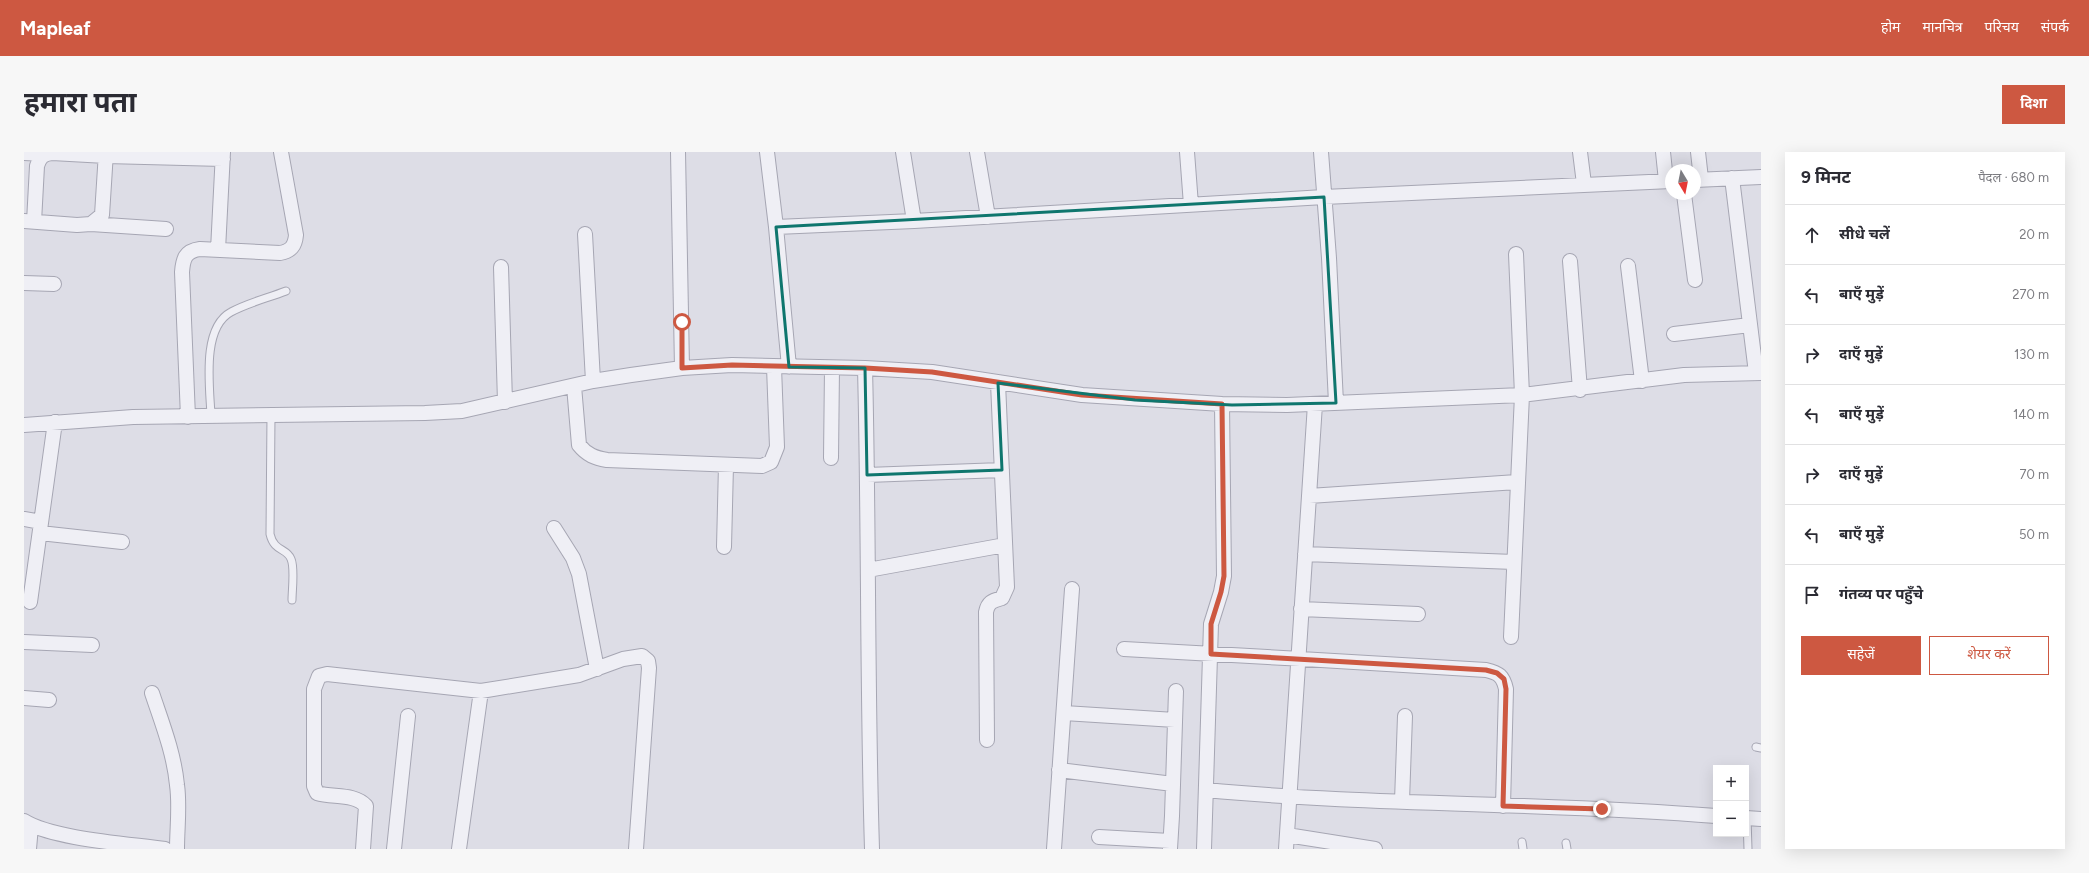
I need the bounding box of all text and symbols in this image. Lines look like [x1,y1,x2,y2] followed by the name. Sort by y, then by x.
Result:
[20,17,91,40] text: Mapleaf
[1881,19,1900,36] text: होम
[1922,19,1963,36] text: मानचित्र
[1985,19,2019,36] text: परिचय
[2041,19,2069,36] text: संपर्क
[24,85,136,119] text: हमारा पता
[2002,85,2065,124] button: दिशा
[1665,164,1701,200] north arrow
[1801,167,1851,187] text: 9 मिनट
[1978,170,2049,185] text: पैदल · 680 m
[1801,224,1823,246] icon: ahead
[1839,225,1890,243] text: सीधे चलें
[2019,227,2049,242] text: 20 m
[1801,284,1823,306] icon: left
[1839,285,1884,303] text: बाएँ मुड़ें
[2012,287,2049,302] text: 270 m
[673,313,691,331] route start
[1801,344,1823,366] icon: right
[1839,345,1883,363] text: दाएँ मुड़ें
[2014,347,2049,362] text: 130 m
[1801,404,1823,426] icon: left
[1839,405,1884,423] text: बाएँ मुड़ें
[2013,407,2049,422] text: 140 m
[1801,464,1823,486] icon: right
[1839,465,1883,483] text: दाएँ मुड़ें
[2019,467,2049,482] text: 70 m
[1801,524,1823,546] icon: left
[1839,525,1884,543] text: बाएँ मुड़ें
[2019,527,2049,542] text: 50 m
[1801,584,1823,606] icon: arrive
[1839,585,1923,603] text: गंतव्य पर पहुँचे
[1801,636,1921,675] button: सहेजें
[1929,636,2049,675] button: शेयर करें
[1713,765,1749,837] map controls
[1713,765,1749,801] button: +
[1593,800,1611,818] route end
[1713,801,1749,837] button: −

